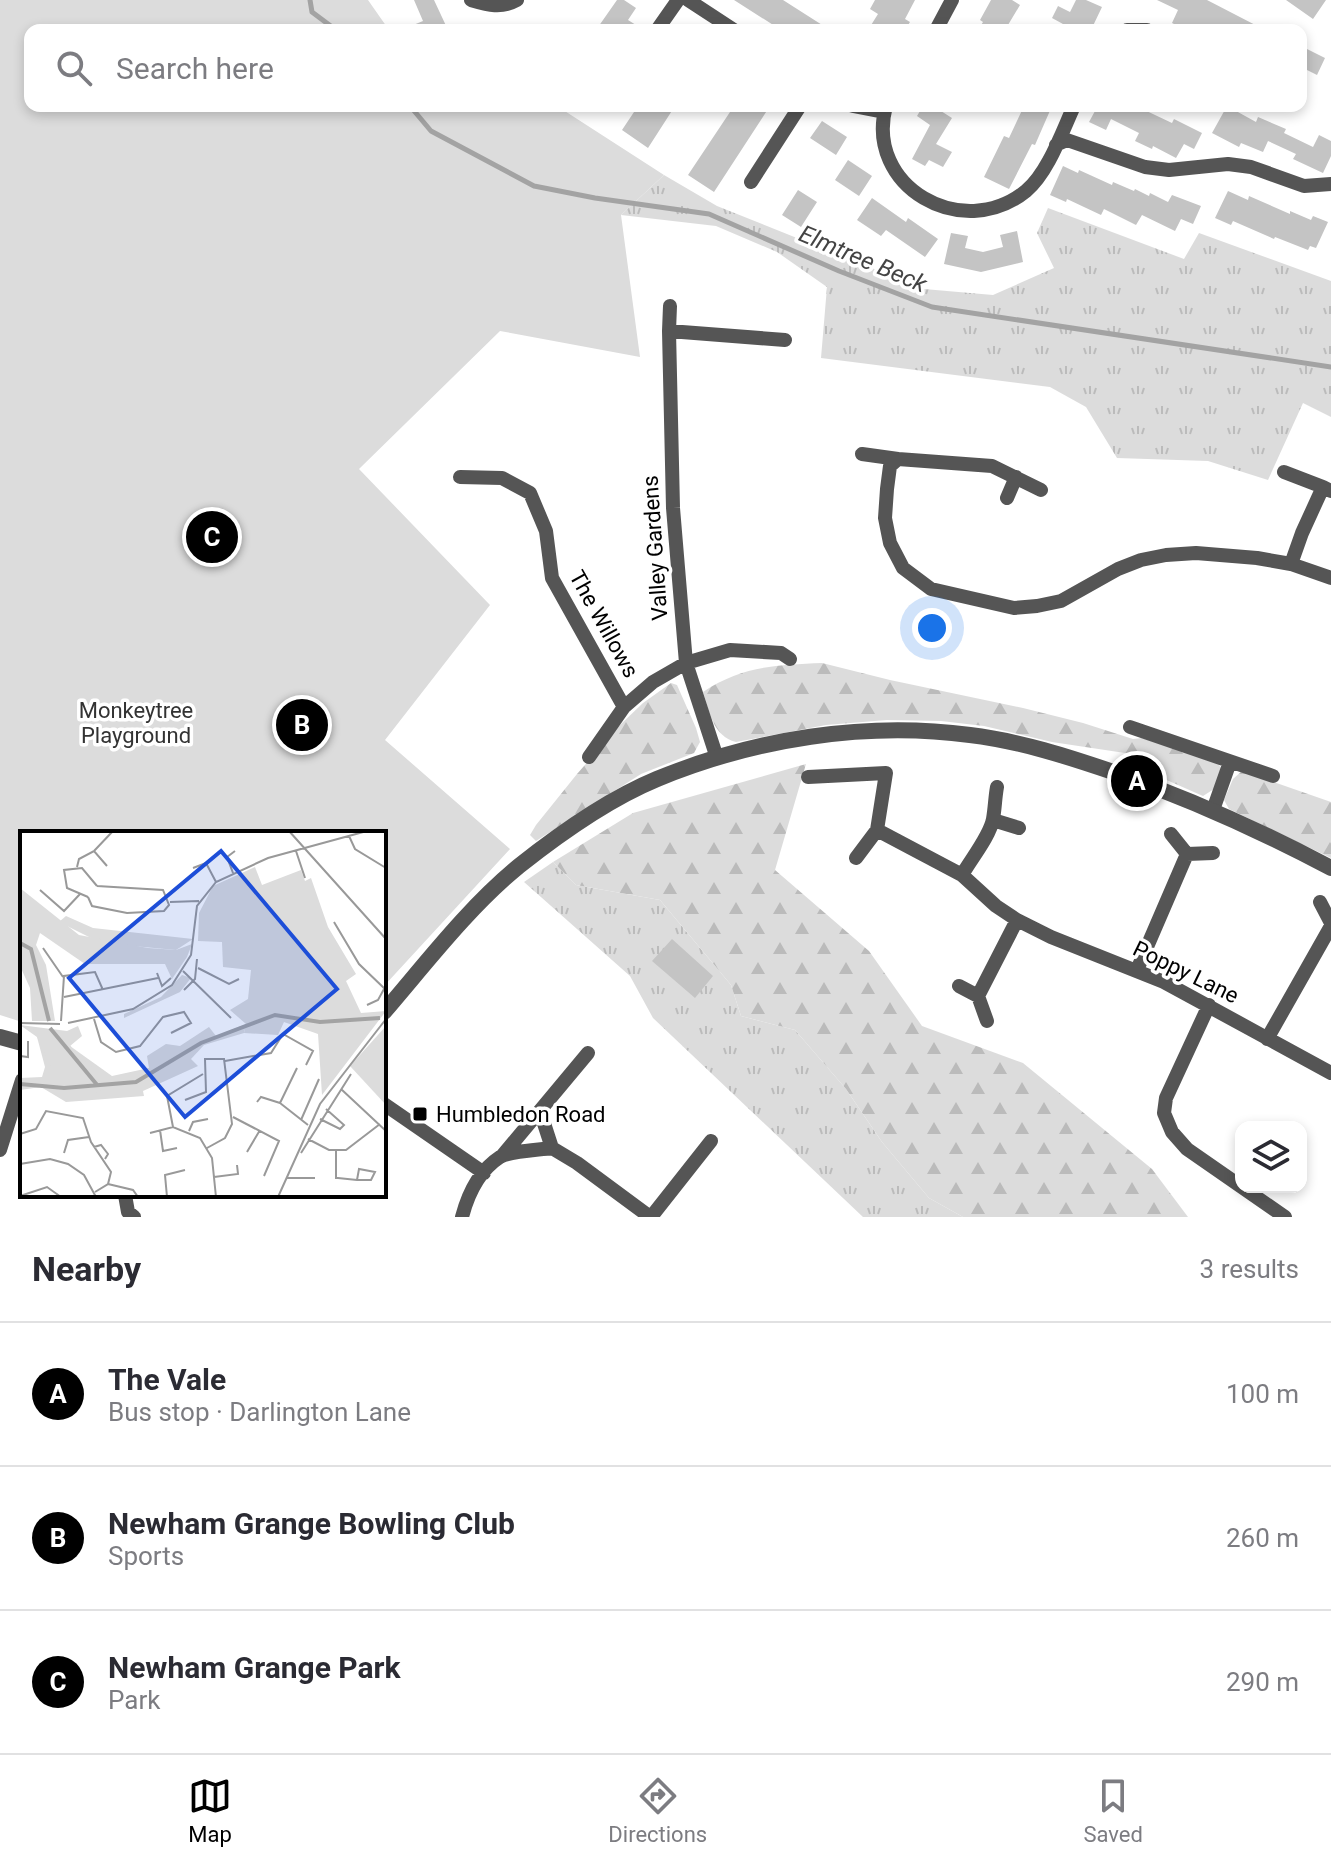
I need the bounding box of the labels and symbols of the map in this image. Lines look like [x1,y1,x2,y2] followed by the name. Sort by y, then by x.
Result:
[795,220,932,299] water label: Elmtree Beck
[637,475,673,621] street label: Valley Gardens
[186,507,238,567] pin: C
[564,566,644,682] street label: The Willows
[912,608,952,648] your location
[276,695,328,755] pin: B
[79,698,193,748] park label: Monkeytree Playground
[1111,751,1163,811] pin: A
[20,831,386,1197] inset map
[1129,936,1243,1008] street label: Poppy Lane
[436,1102,606,1127] place label: Humbledon Road
[411,1105,429,1123] marker: Humbledon Road

